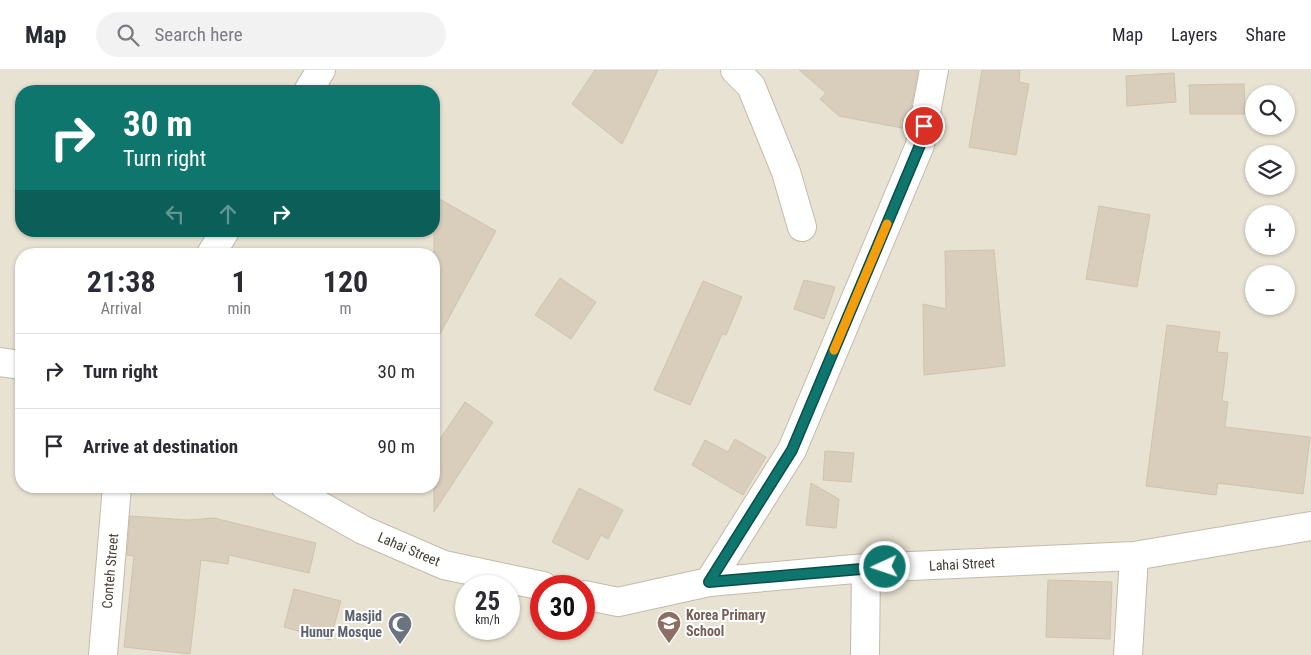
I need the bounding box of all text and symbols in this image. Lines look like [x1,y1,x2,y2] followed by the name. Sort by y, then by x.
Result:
[96,12,446,57] search box
[25,21,66,49] text: Map
[114,21,142,49] icon: search
[154,23,243,46] text: Search here
[1112,24,1143,45] text: Map
[1171,24,1218,45] text: Layers
[1246,24,1286,45] text: Share
[1245,85,1295,315] map controls
[1245,85,1295,135] button: search
[123,104,192,145] text: 30 m
[40,105,105,170] icon: right
[903,105,945,147] pin
[910,112,938,140] icon: arrive
[1245,145,1295,195] button: layers
[123,146,206,171] text: Turn right
[161,200,189,228] icon: left
[214,200,242,228] icon: ahead
[267,200,295,228] icon: right
[1245,205,1295,255] button: +
[87,264,156,299] text: 21:38
[232,264,247,299] text: 1
[323,264,368,299] text: 120
[1245,265,1295,315] button: −
[101,299,142,318] text: Arrival
[227,299,251,318] text: min
[339,299,351,318] text: m
[40,357,68,385] icon: right
[83,360,158,383] text: Turn right
[378,360,415,383] text: 30 m
[40,432,68,460] icon: arrive
[83,435,238,458] text: Arrive at destination
[378,435,415,458] text: 90 m
[375,529,443,569] street label: Lahai Street
[99,533,121,609] street label: Conteh Street
[858,540,910,592] position arrow
[929,554,995,574] street label: Lahai Street
[530,575,595,640] speed limit sign: 30
[475,587,500,616] text: 25
[686,607,766,639] place label: Korea Primary School
[300,608,382,640] place label: Masjid Hunur Mosque
[656,610,682,644] school or university icon: Korea Primary School
[387,611,413,645] mosque icon: Masjid Hunur Mosque
[475,613,500,627] text: km/h

